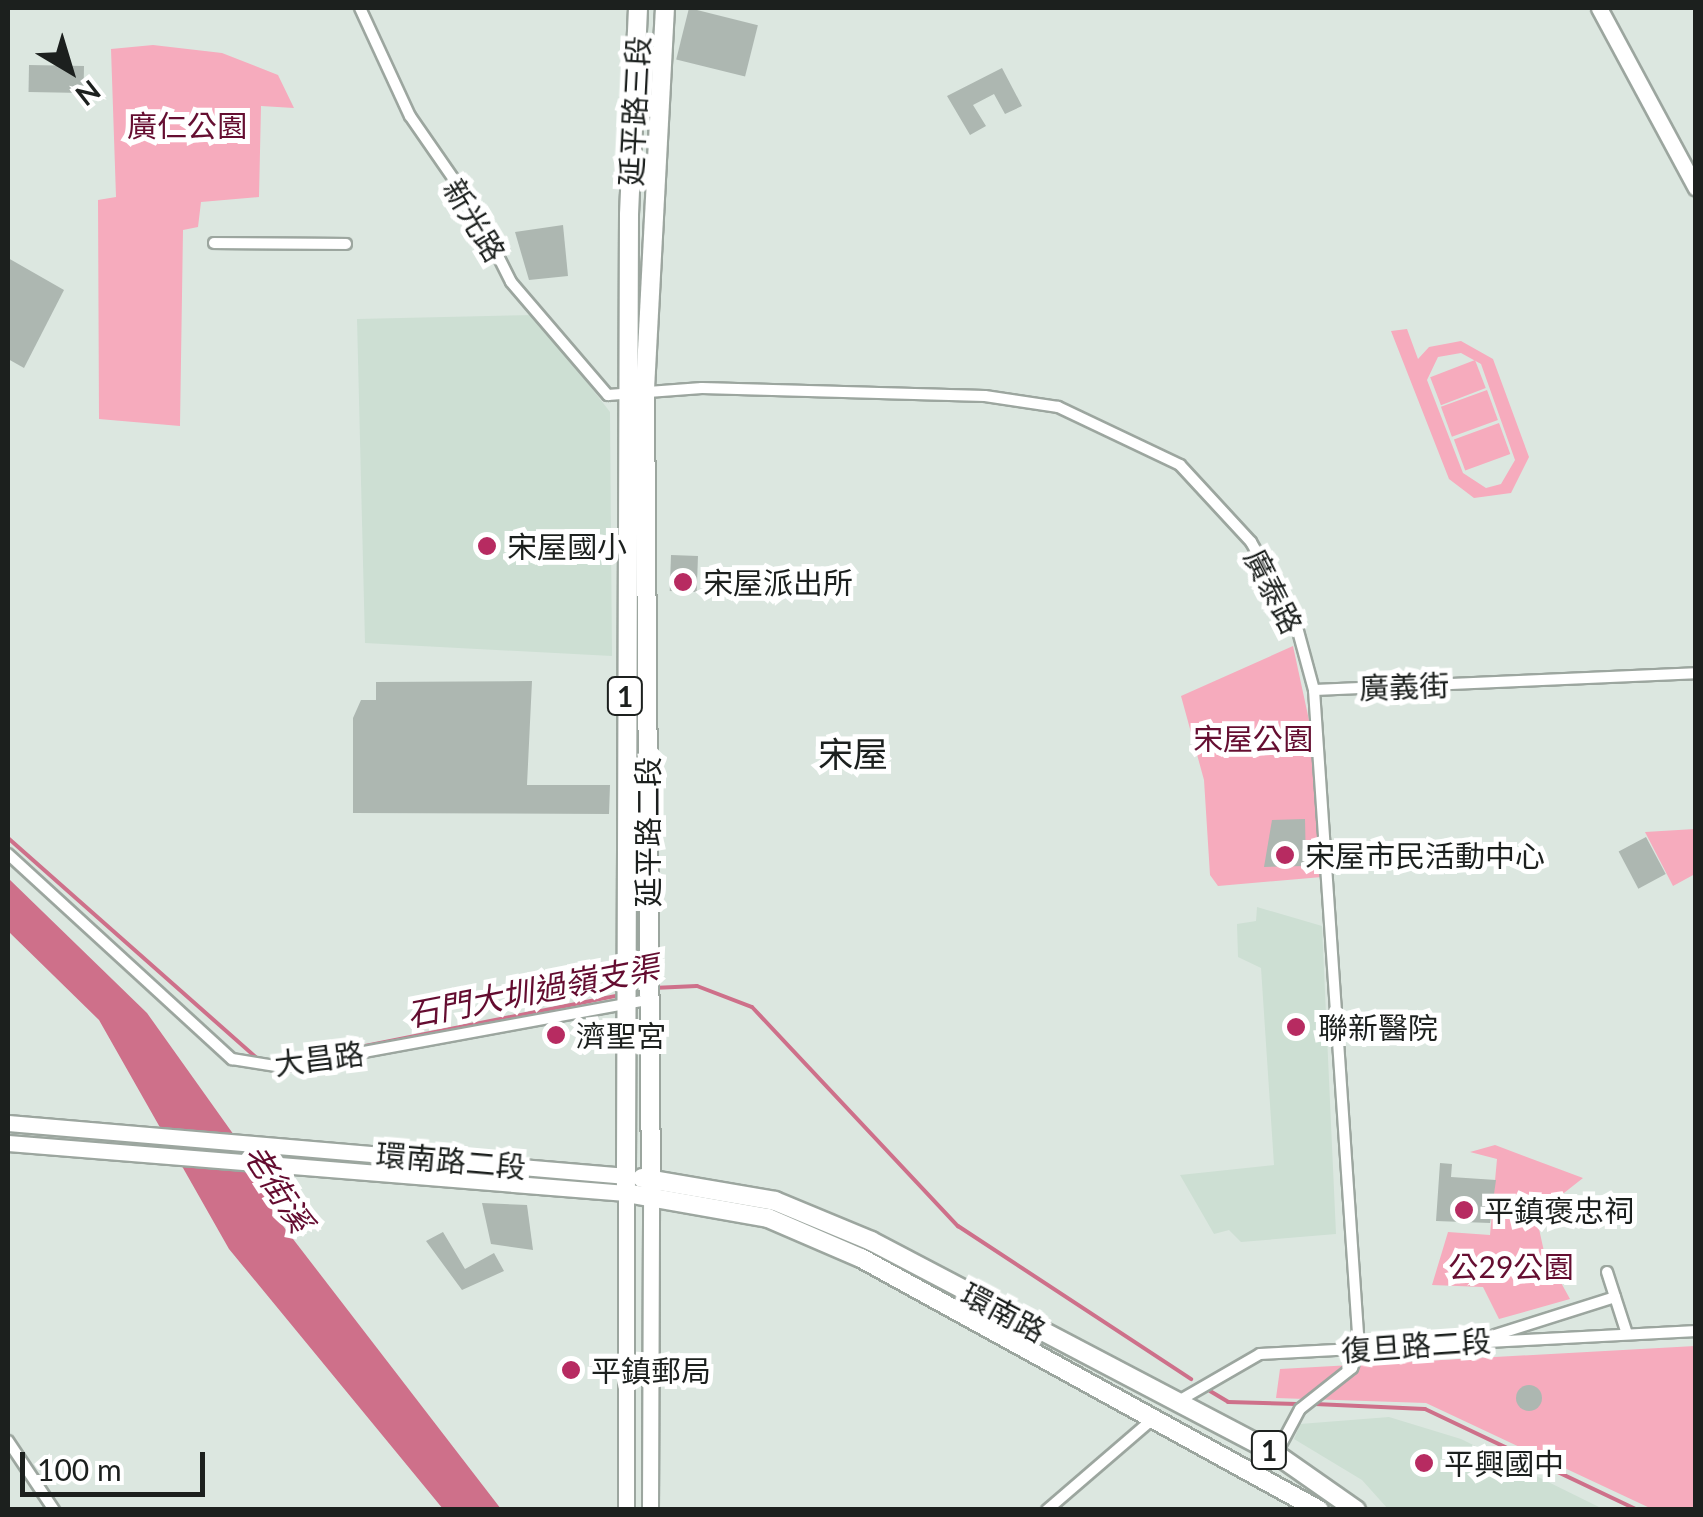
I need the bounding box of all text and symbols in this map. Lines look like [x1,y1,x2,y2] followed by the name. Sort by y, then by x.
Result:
[20,20,120,120] north arrow
[612,35,656,187] street label: 延平路三段
[70,74,107,114] text: N
[127,107,247,143] park label: 廣仁公園
[436,172,514,268] street label: 新光路
[507,528,627,564] place label: 宋屋國小
[476,535,498,557] marker: 宋屋國小
[1238,543,1310,639] street label: 廣泰路
[703,564,853,600] place label: 宋屋派出所
[672,571,694,593] marker: 宋屋派出所
[1358,666,1450,706] street label: 廣義街
[605,673,645,719] road number: 1
[1193,720,1313,756] park label: 宋屋公園
[818,732,888,774] district label: 宋屋
[629,757,665,907] street label: 延平路二段
[1305,837,1545,873] place label: 宋屋市民活動中心
[1274,844,1296,866] marker: 宋屋市民活動中心
[404,948,662,1034] water label: 石門大圳過嶺支渠
[1318,1009,1438,1045] place label: 聯新醫院
[1283,1014,1309,1040] marker: 聯新醫院
[576,1017,666,1053] place label: 濟聖宮
[545,1024,567,1046] marker: 濟聖宮
[272,1035,366,1081] street label: 大昌路
[375,1136,527,1184] street label: 環南路二段
[236,1137,320,1239] water label: 老街溪
[1484,1192,1634,1228] place label: 平鎮褒忠祠
[1453,1199,1475,1221] marker: 平鎮褒忠祠
[1449,1248,1573,1284] park label: 公29公園
[956,1275,1052,1349] street label: 環南路
[1340,1322,1492,1368] street label: 復旦路二段
[591,1352,711,1388] place label: 平鎮郵局
[560,1359,582,1381] marker: 平鎮郵局
[1249,1427,1289,1473] road number: 1
[25,1432,210,1494] scale bar
[1444,1445,1564,1481] place label: 平興國中
[37,1451,122,1487] text: 100 m
[1413,1452,1435,1474] marker: 平興國中

